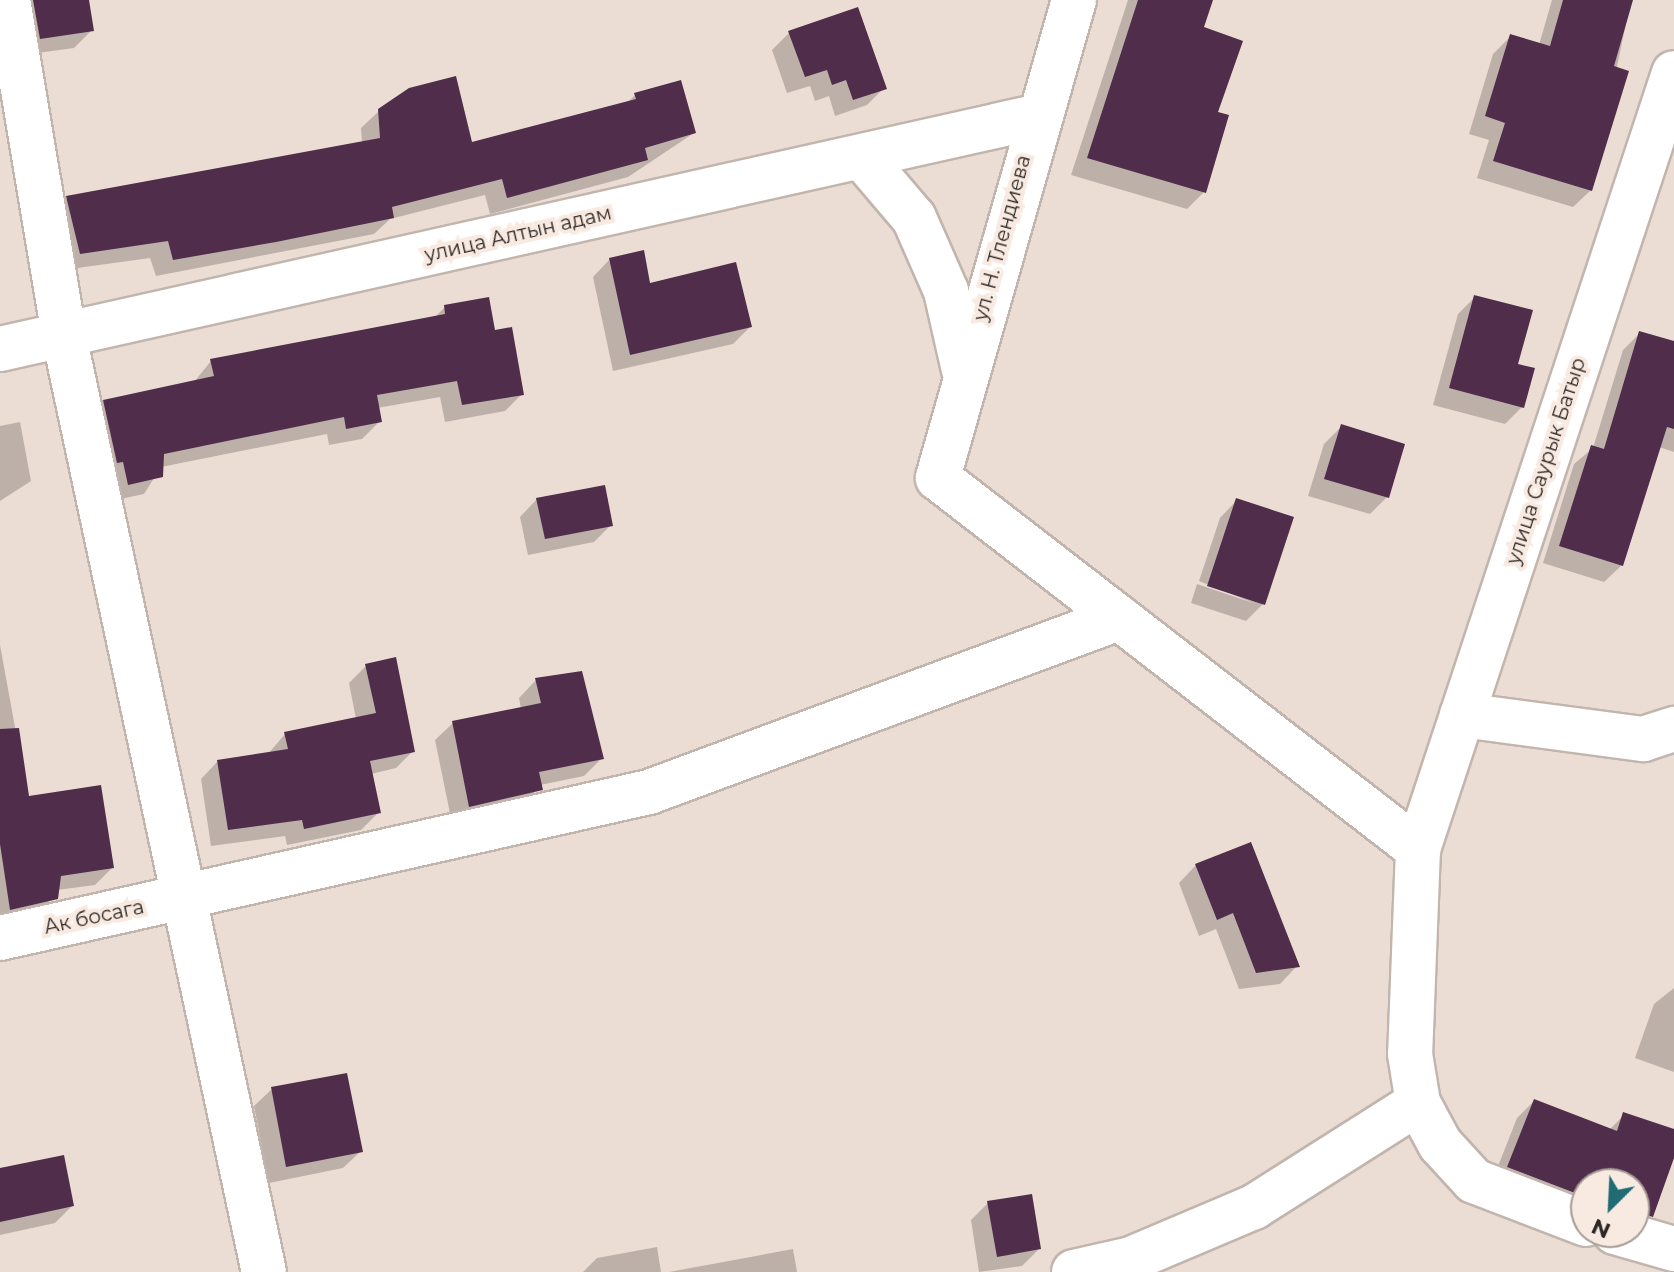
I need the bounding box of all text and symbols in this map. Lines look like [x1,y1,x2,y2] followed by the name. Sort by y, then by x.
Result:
[968,153,1036,323] street label: ул. Н. Тлендиева
[422,201,614,267] street label: улица Алтын адам
[1501,355,1591,567] street label: улица Саурык Батыр
[42,895,146,939] street label: Ак босага
[1570,1168,1650,1248] north arrow
[1587,1213,1614,1245] text: N

